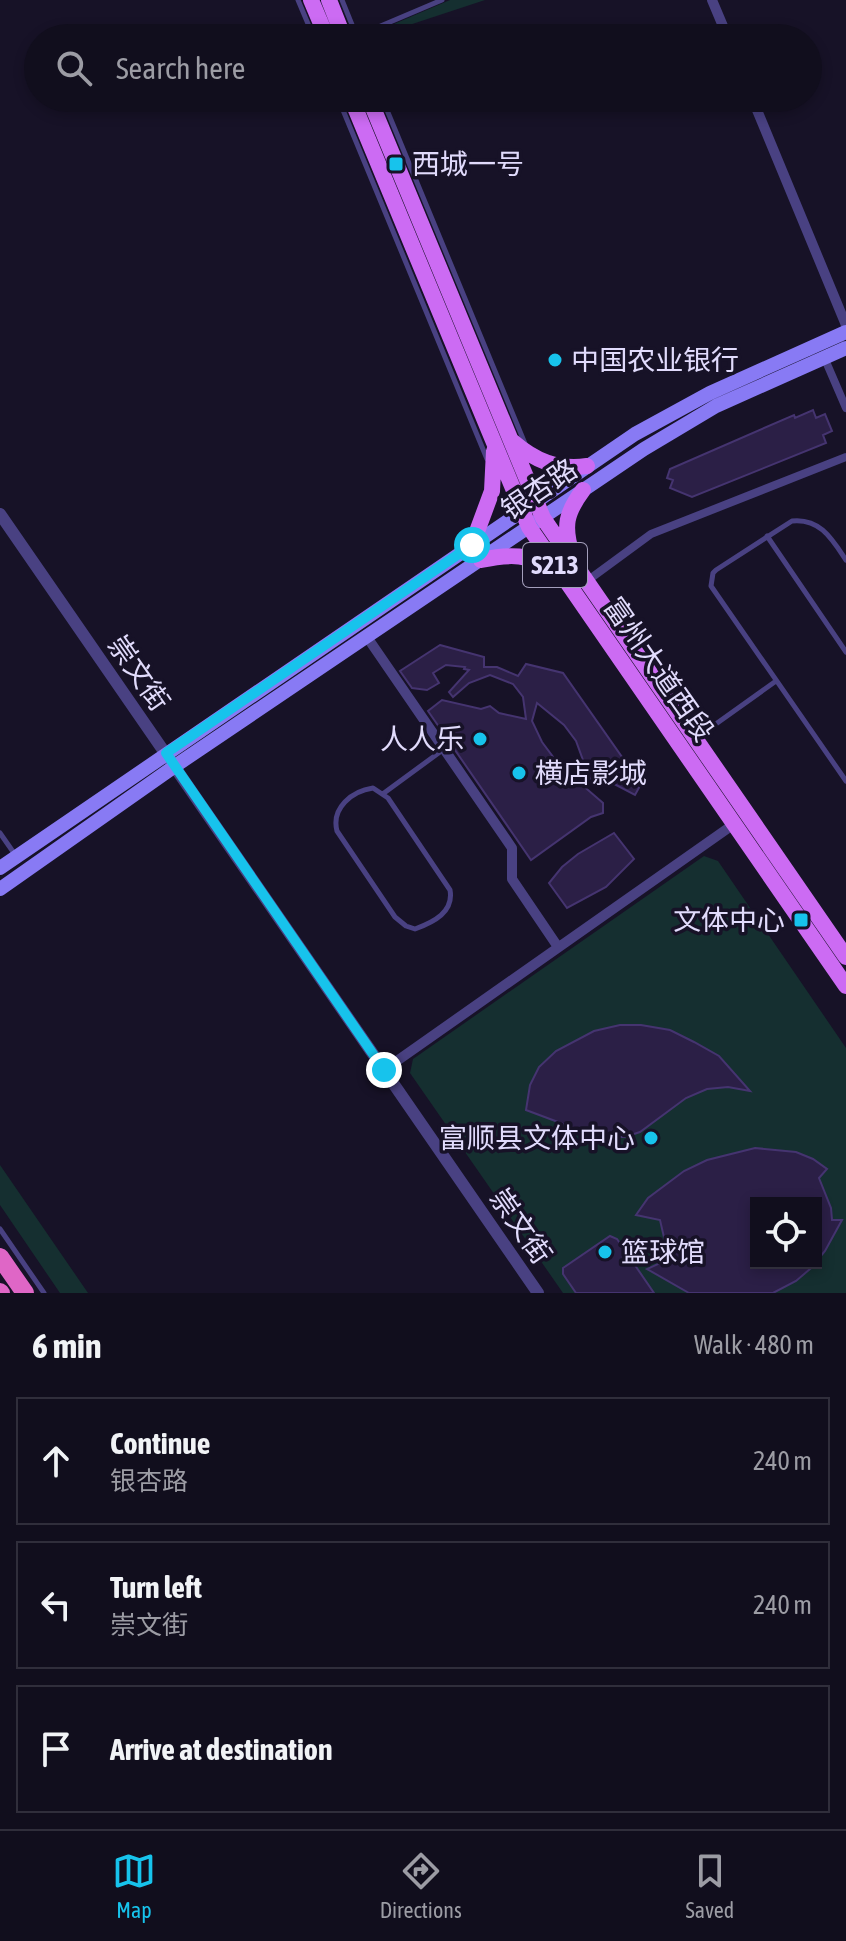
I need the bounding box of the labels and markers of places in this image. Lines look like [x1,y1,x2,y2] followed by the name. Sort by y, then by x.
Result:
[412,148,524,180] place label: 西城一号
[387,155,405,173] marker: 西城一号
[571,344,739,376] place label: 中国农业银行
[546,351,564,369] marker: 中国农业银行
[380,723,464,755] place label: 人人乐
[471,730,489,748] marker: 人人乐
[535,757,647,789] place label: 横店影城
[510,764,528,782] marker: 横店影城
[673,904,785,936] place label: 文体中心
[792,911,810,929] marker: 文体中心
[439,1122,635,1154] place label: 富顺县文体中心
[642,1129,660,1147] marker: 富顺县文体中心
[621,1236,705,1268] place label: 篮球馆
[596,1243,614,1261] marker: 篮球馆

